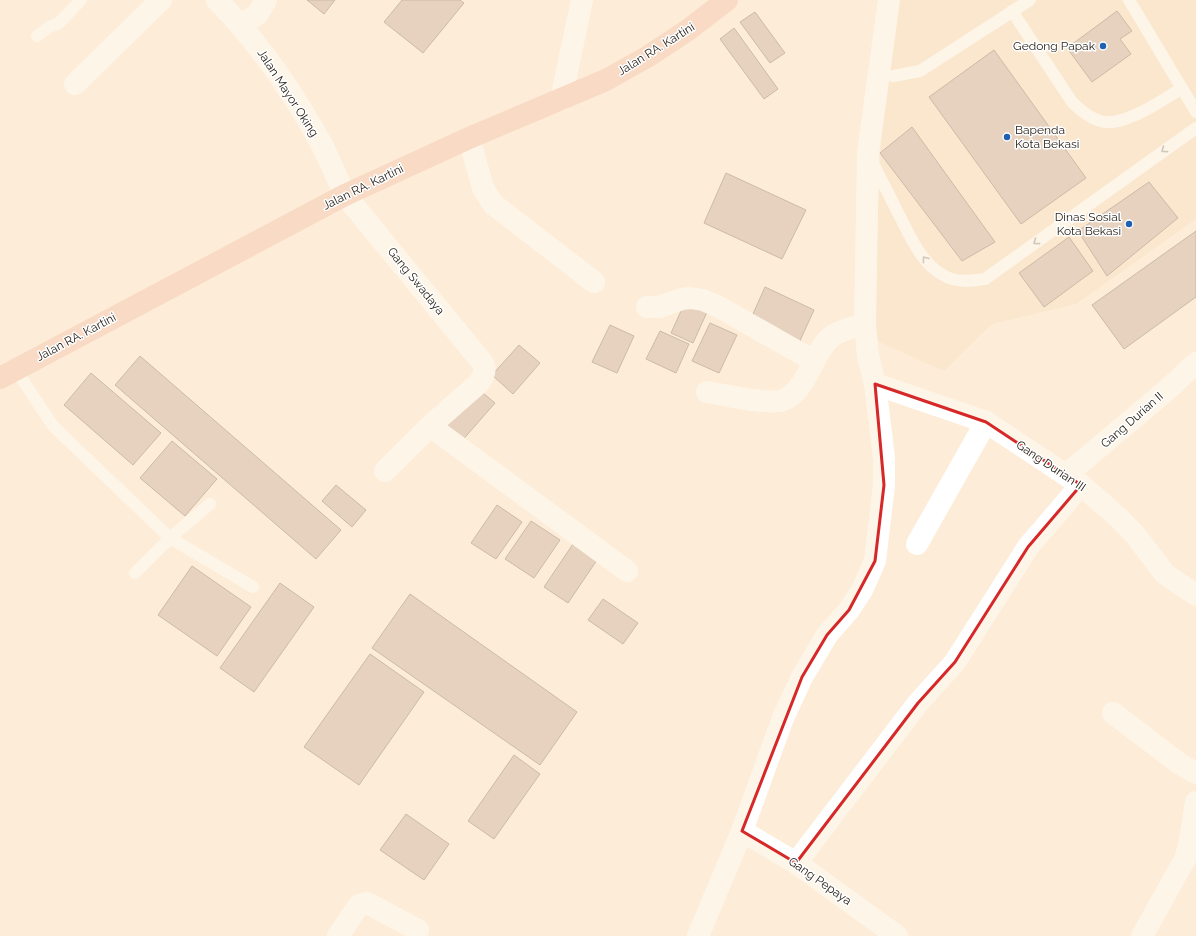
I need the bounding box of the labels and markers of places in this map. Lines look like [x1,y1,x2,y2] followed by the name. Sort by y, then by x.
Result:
[1013,39,1096,53] place label: Gedong Papak
[1098,41,1108,51] marker: Gedong Papak
[1015,123,1079,151] place label: Bapenda Kota Bekasi
[1002,132,1012,142] marker: Bapenda Kota Bekasi
[1055,210,1122,238] place label: Dinas Sosial Kota Bekasi
[1124,219,1134,229] marker: Dinas Sosial Kota Bekasi

